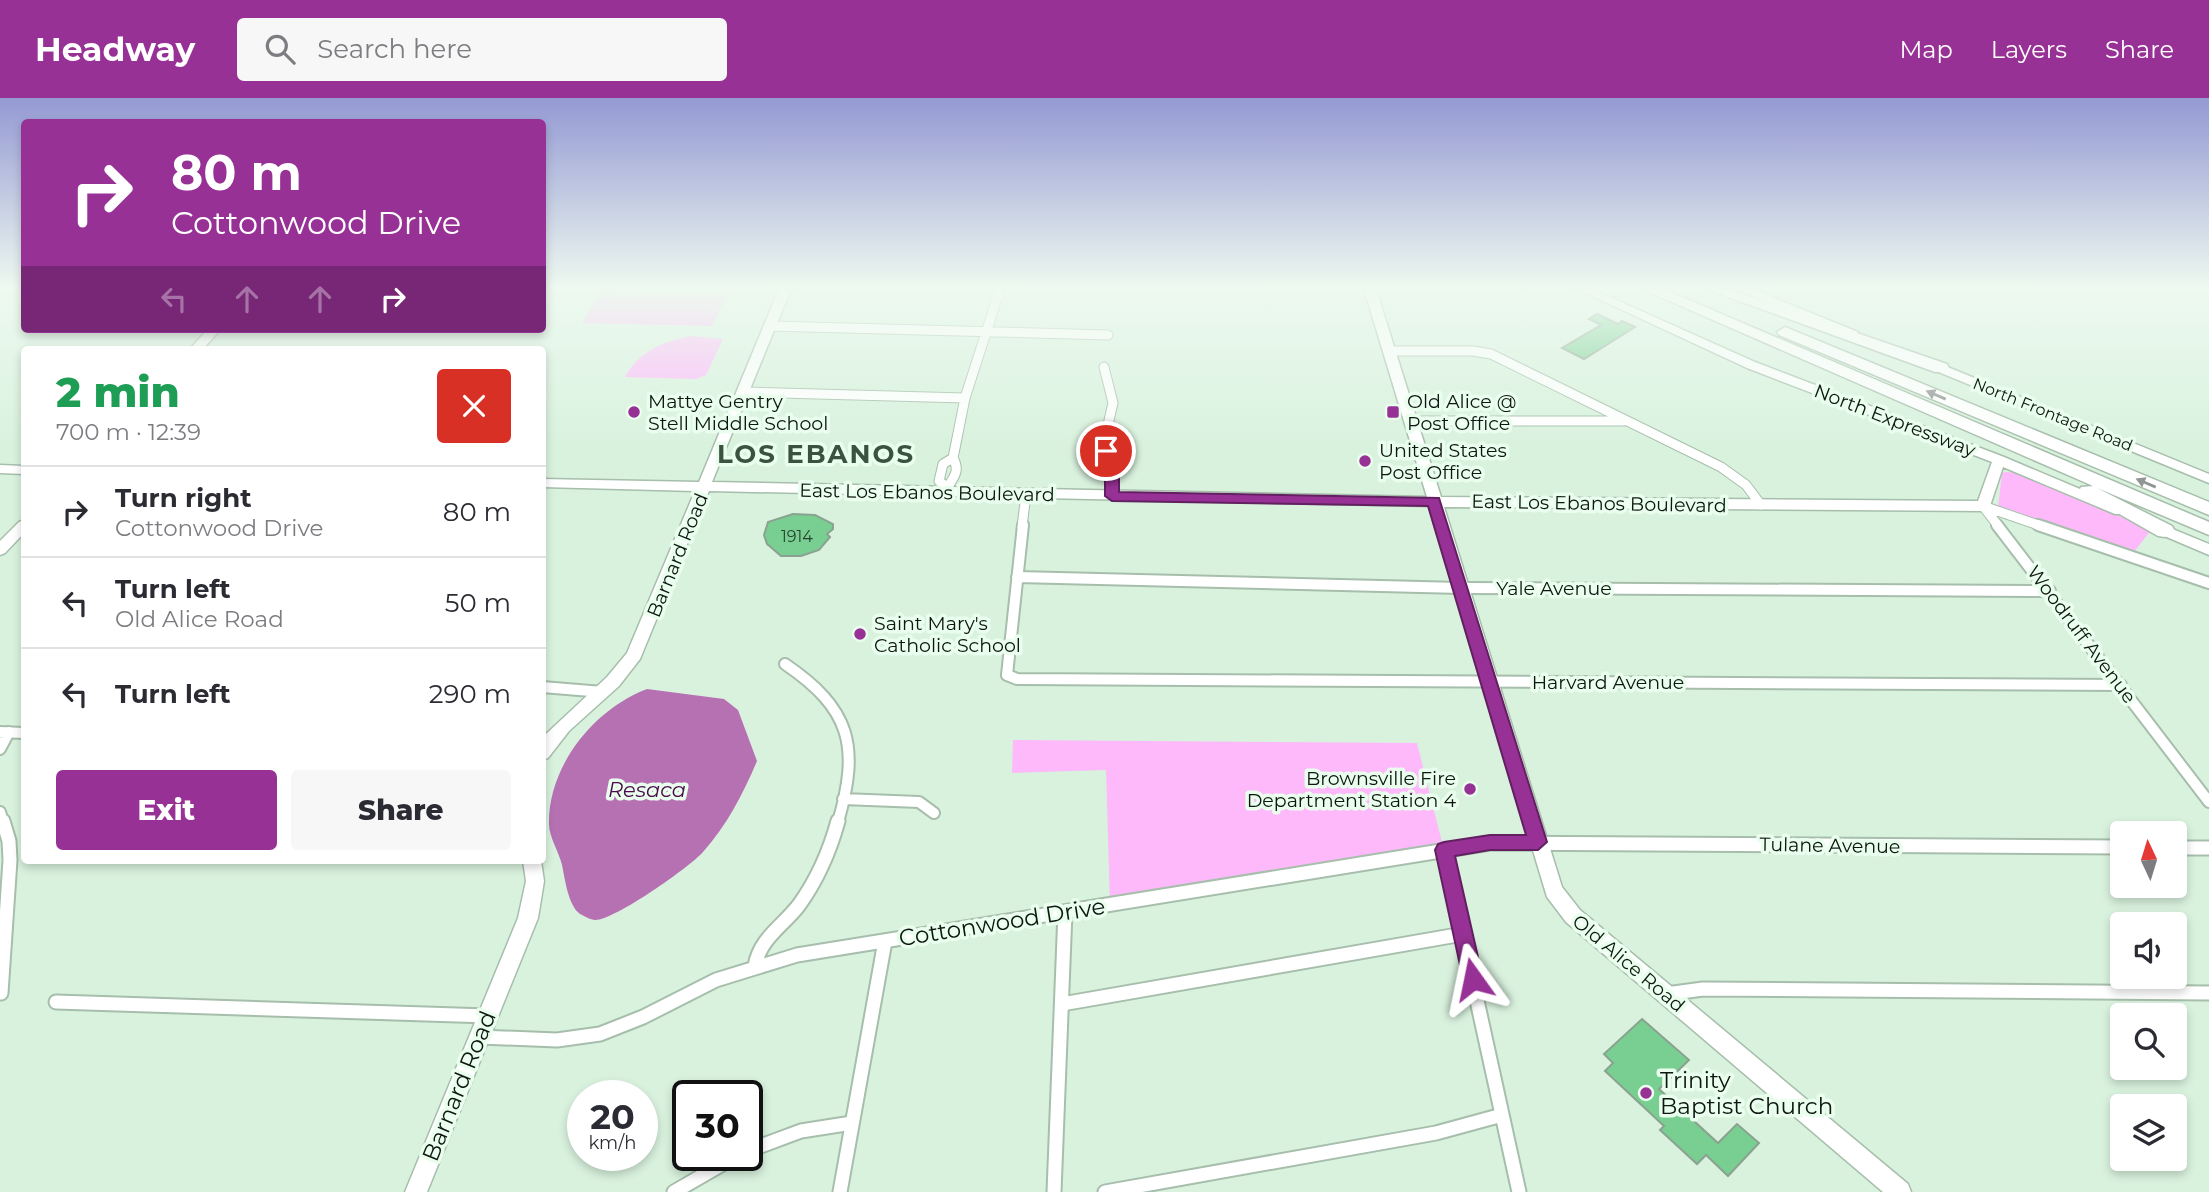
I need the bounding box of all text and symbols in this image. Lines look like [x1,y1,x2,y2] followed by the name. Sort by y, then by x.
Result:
[237,18,727,81] search box
[35,29,195,69] text: Headway
[261,30,299,68] icon: search
[317,33,472,65] text: Search here
[1899,35,1953,64] text: Map
[1991,35,2067,64] text: Layers
[2105,35,2174,64] text: Share
[171,143,302,202] text: 80 m
[56,147,147,238] icon: right
[171,203,461,242] text: Cottonwood Drive
[155,280,193,318] icon: left
[228,280,266,318] icon: ahead
[301,280,339,318] icon: ahead
[374,280,412,318] icon: right
[56,366,180,418] text: 2 min
[437,369,511,443] button: close
[1970,374,2135,455] street label: North Frontage Road
[1811,379,1979,462] street label: North Expressway
[1926,389,1946,401] one-way arrow
[648,390,828,435] place label: Mattye Gentry Stell Middle School
[1407,390,1516,435] place label: Old Alice @ Post Office
[626,404,642,420] marker: Mattye Gentry Stell Middle School
[1385,404,1401,420] marker: Old Alice @ Post Office
[56,418,201,446] text: 700 m · 12:39
[1076,421,1136,481] pin
[1087,432,1125,470] icon: arrive
[717,438,915,470] district label: LOS EBANOS
[1379,439,1507,484] place label: United States Post Office
[1357,453,1373,469] marker: United States Post Office
[2135,477,2156,488] one-way arrow
[799,479,1055,506] street label: East Los Ebanos Boulevard
[115,482,251,514] text: Turn right
[642,490,713,621] street label: Barnard Road
[1471,490,1727,517] street label: East Los Ebanos Boulevard
[56,493,94,531] icon: right
[443,496,511,528] text: 80 m
[115,514,323,542] text: Cottonwood Drive
[781,527,813,546] house number: 1914
[2022,561,2141,708] street label: Woodruff Avenue
[115,573,231,605] text: Turn left
[1496,577,1612,600] street label: Yale Avenue
[56,584,94,622] icon: left
[445,587,511,619] text: 50 m
[115,605,284,633] text: Old Alice Road
[874,612,1021,657] place label: Saint Mary's Catholic School
[852,626,868,642] marker: Saint Mary's Catholic School
[1532,671,1684,694] street label: Harvard Avenue
[56,675,94,713] icon: left
[115,678,231,710] text: Turn left
[429,678,511,710] text: 290 m
[1247,767,1456,812] place label: Brownsville Fire Department Station 4
[56,770,277,850] button: Exit
[291,770,511,850] button: Share
[608,777,686,802] water label: Resaca
[1462,781,1478,797] marker: Brownsville Fire Department Station 4
[2110,821,2188,898] north arrow
[2110,821,2187,1171] map controls
[1759,833,1901,858] street label: Tulane Avenue
[897,892,1107,952] street label: Cottonwood Drive
[1568,910,1689,1017] street label: Old Alice Road
[2110,912,2187,989] button: sound
[1436,942,1510,1016] position arrow
[2110,1003,2187,1080] button: search
[416,1007,502,1165] street label: Barnard Road
[1660,1066,1833,1120] place label: Trinity Baptist Church
[672,1080,763,1171] speed limit sign: 30
[1638,1085,1654,1101] marker: Trinity Baptist Church
[2110,1094,2187,1171] button: layers
[590,1095,635,1138] text: 20
[588,1132,637,1154] text: km/h

